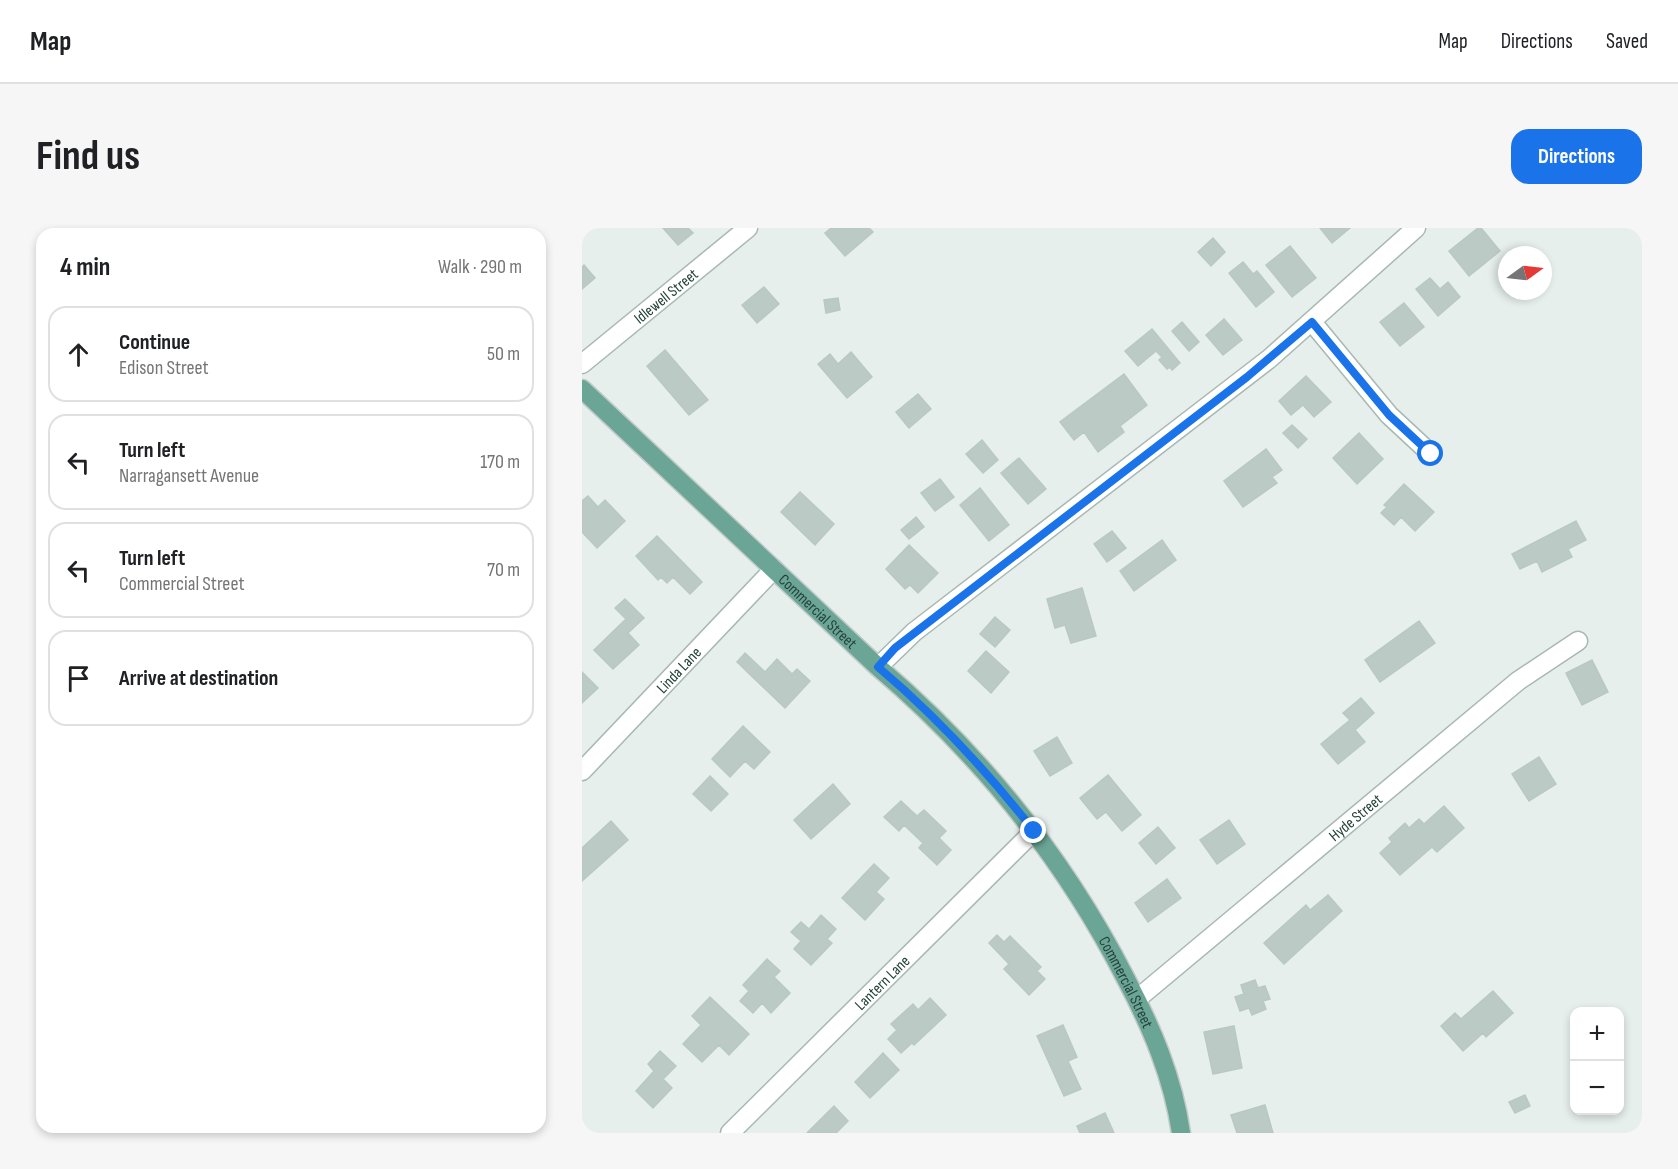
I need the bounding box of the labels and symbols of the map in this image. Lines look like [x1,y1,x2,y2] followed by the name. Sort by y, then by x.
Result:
[1498,246,1552,300] north arrow
[631,265,702,328] street label: Idlewell Street
[1417,440,1443,466] route start
[774,571,860,653] street label: Commercial Street
[653,644,706,698] street label: Linda Lane
[1325,790,1387,846] street label: Hyde Street
[1020,817,1046,843] route end
[1094,933,1157,1031] street label: Commercial Street
[851,952,914,1015] street label: Lantern Lane

